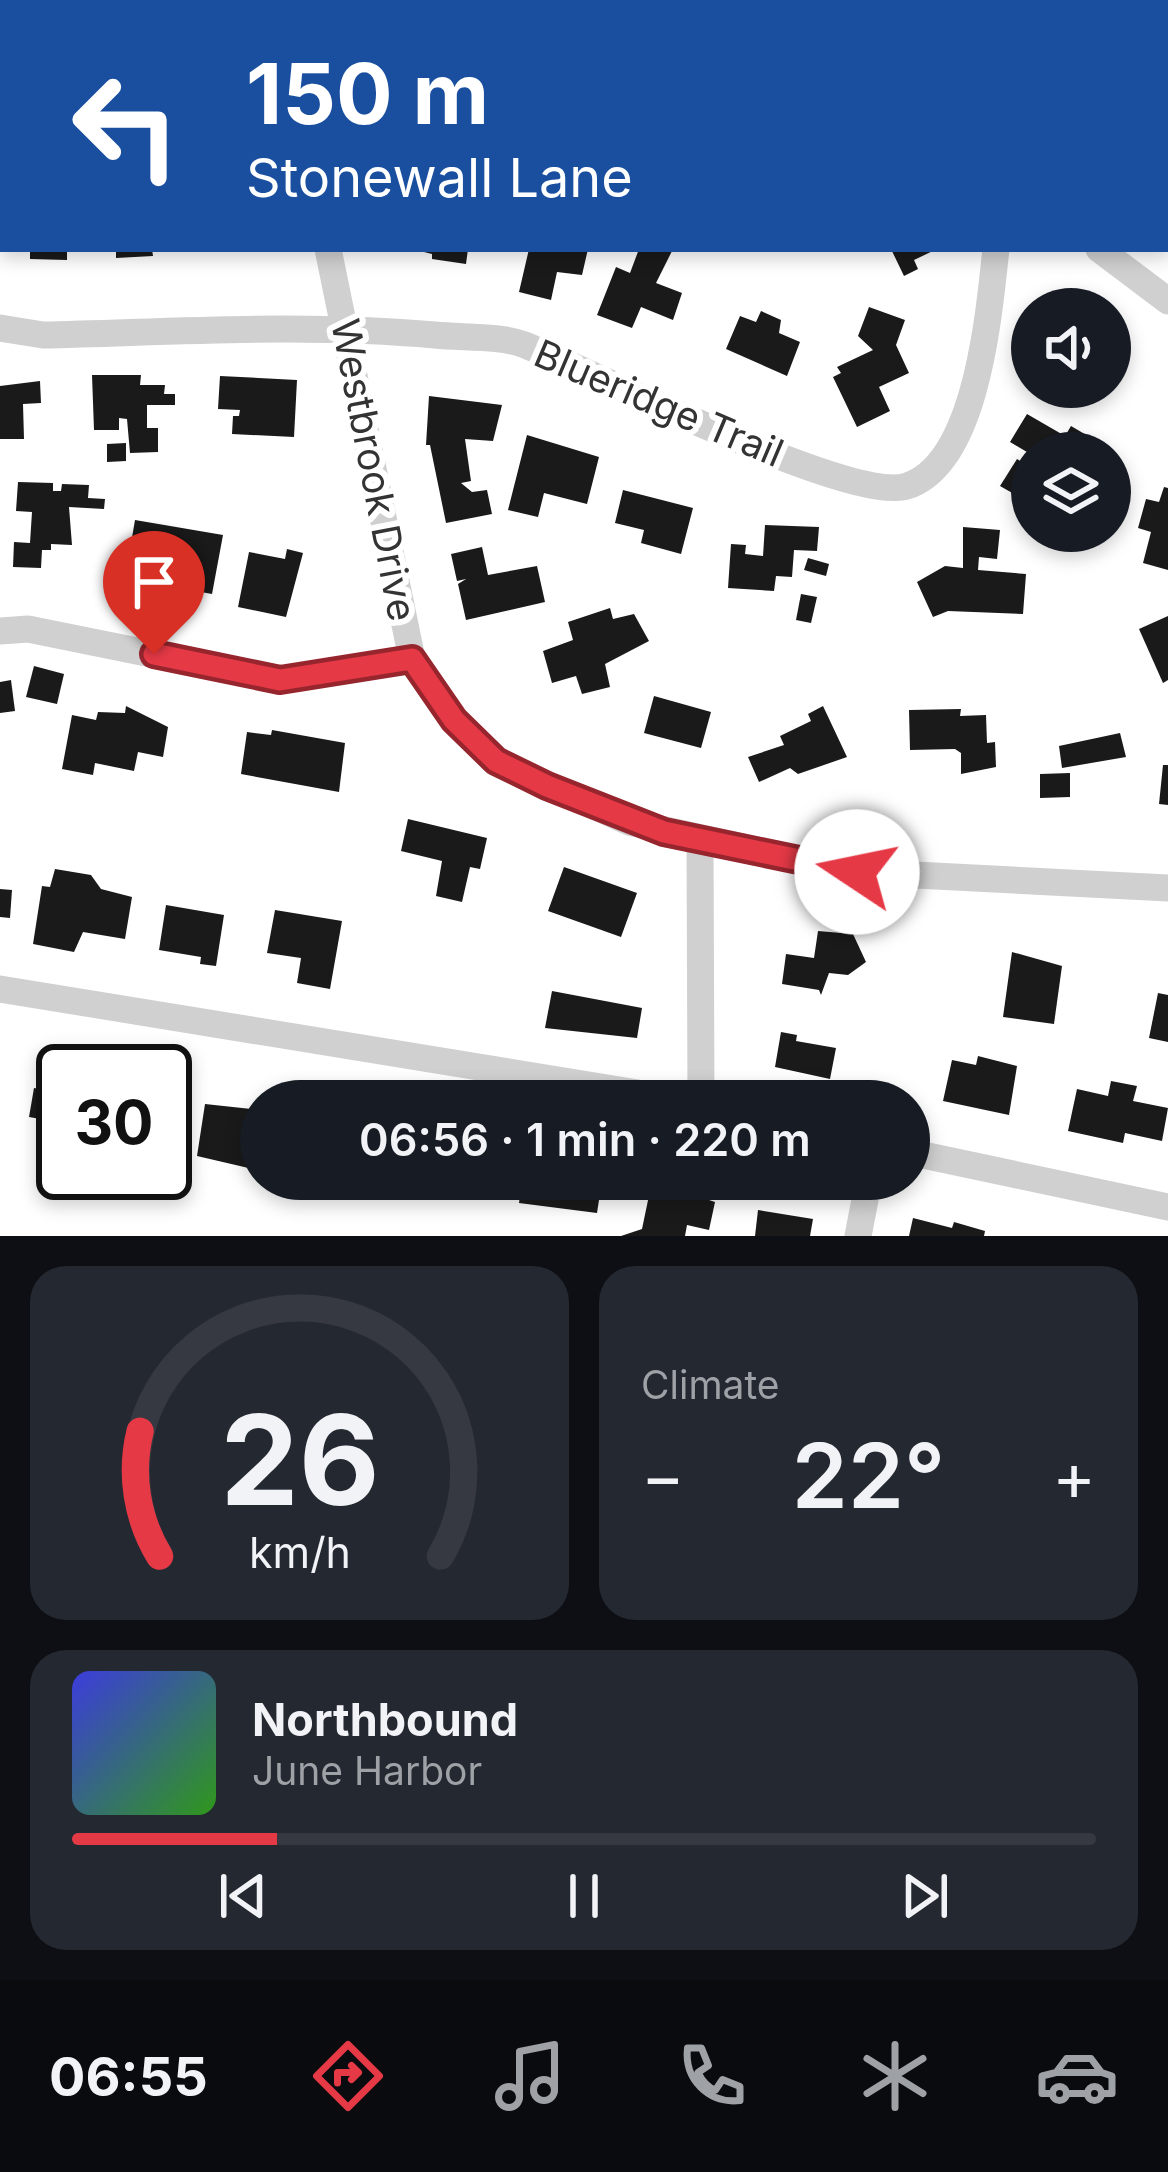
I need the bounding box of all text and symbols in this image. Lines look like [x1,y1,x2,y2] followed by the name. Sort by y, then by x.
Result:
[246,43,489,144] text: 150 m
[48,48,204,204] icon: left
[246,145,633,210] text: Stonewall Lane
[1011,288,1131,552] map controls
[1011,288,1131,408] button: sound
[322,315,427,625] street label: Westbrook Drive
[528,329,791,476] street label: Blueridge Trail
[1011,432,1131,552] button: layers
[103,531,205,654] pin
[121,549,187,615] icon: arrive
[794,809,920,935] position arrow
[36,1044,192,1200] speed limit sign: 30
[359,1112,811,1167] text: 06:56 · 1 min · 220 m
[641,1361,780,1408] text: Climate
[220,1384,379,1535] text: 26
[792,1421,945,1530] text: 22°
[641,1436,685,1516] text: −
[1052,1436,1096,1516] text: +
[249,1526,350,1578] text: km/h
[252,1692,518,1747] text: Northbound
[252,1747,482,1794] text: June Harbor
[210,1863,276,1929] icon: previous
[551,1863,617,1929] icon: pause
[892,1863,958,1929] icon: next
[306,2034,390,2118] icon: directions
[488,2034,572,2118] icon: music
[670,2034,754,2118] icon: phone
[853,2034,937,2118] icon: climate
[1035,2034,1119,2118] icon: car
[49,2044,208,2109] text: 06:55

